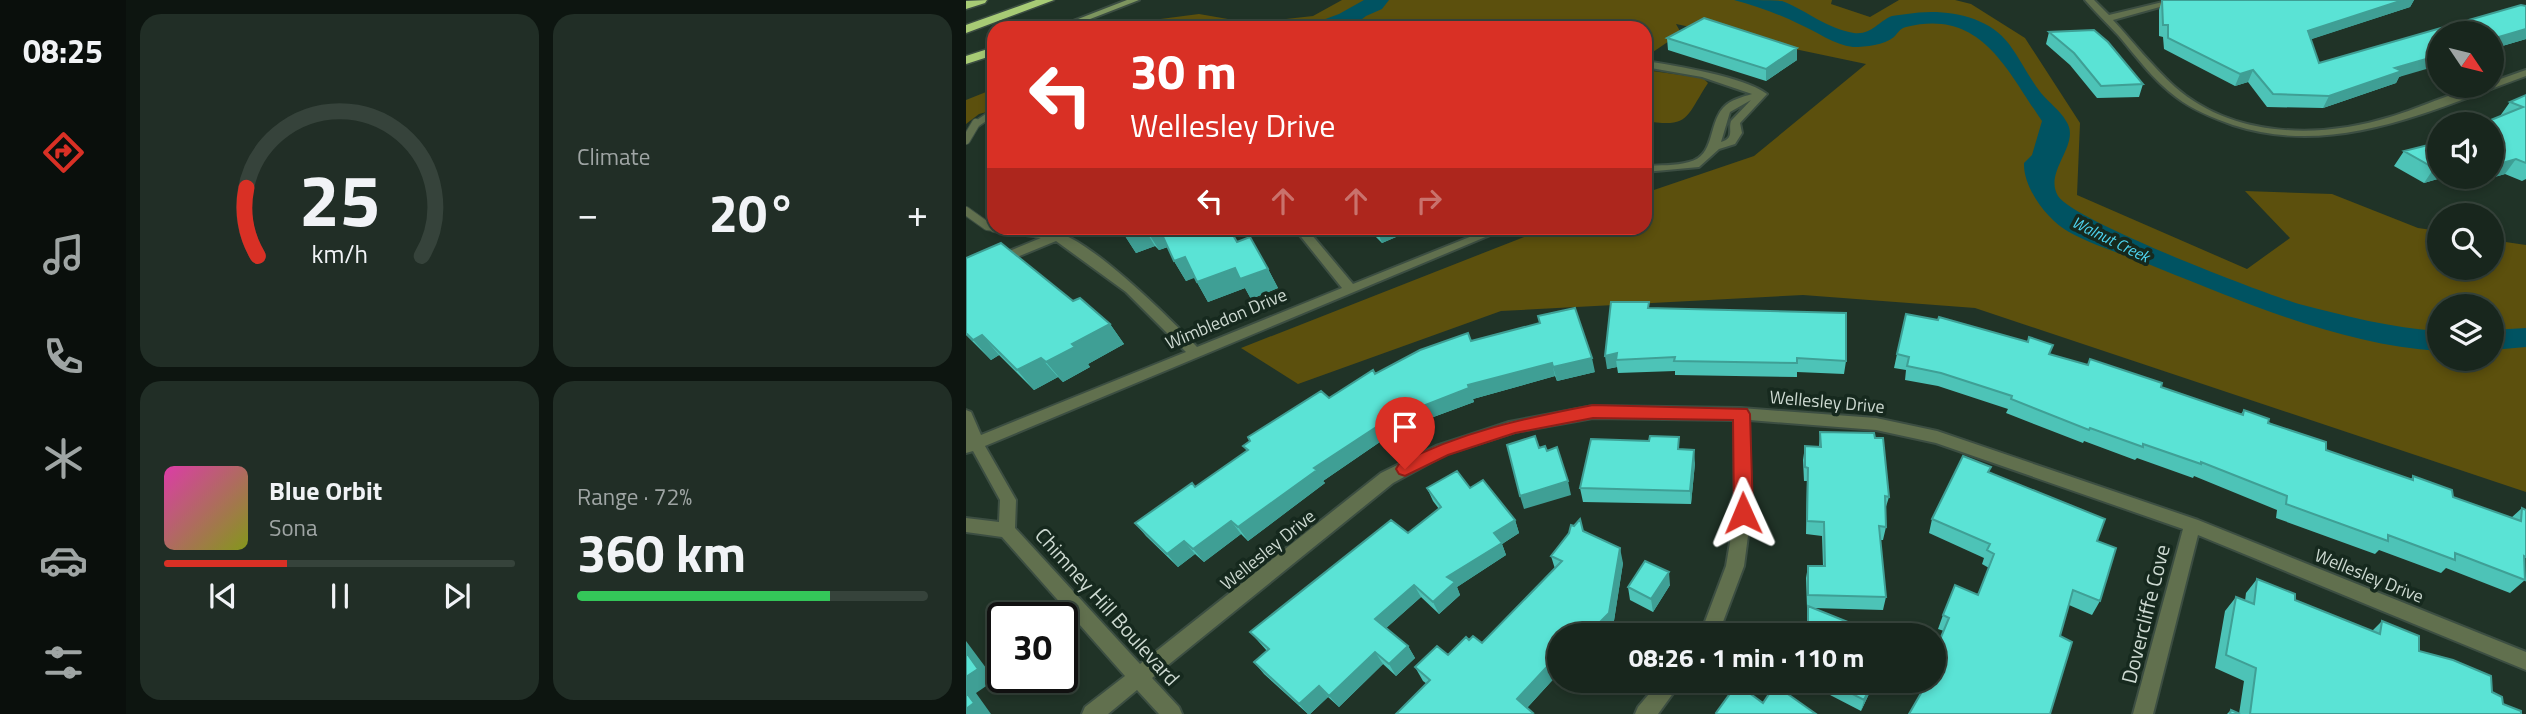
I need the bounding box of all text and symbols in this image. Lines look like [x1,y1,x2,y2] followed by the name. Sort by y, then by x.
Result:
[2427,21,2504,98] north arrow
[2427,21,2504,371] map controls
[23,27,103,75] text: 08:25
[1130,33,1237,108] text: 30 m
[1015,49,1106,140] icon: left
[1130,101,1335,149] text: Wellesley Drive
[2427,112,2504,189] button: sound
[39,128,88,177] icon: directions
[577,139,650,174] text: Climate
[299,145,380,255] text: 25
[709,173,796,252] text: 20°
[1191,182,1229,220] icon: left
[1264,182,1302,220] icon: ahead
[1337,182,1375,220] icon: ahead
[1410,182,1448,220] icon: right
[577,184,598,242] text: −
[907,184,928,242] text: +
[2427,203,2504,280] button: search
[2068,210,2156,269] water label: Walnut Creek
[39,230,88,279] icon: music
[311,235,368,273] text: km/h
[1161,281,1291,356] street label: Wimbledon Drive
[2427,294,2504,371] button: layers
[39,332,88,381] icon: phone
[1768,383,1886,420] street label: Wellesley Drive
[1375,397,1435,469] pin
[1386,408,1424,446] icon: arrive
[39,434,88,483] icon: climate
[269,471,382,510] text: Blue Orbit
[1706,476,1780,550] position arrow
[577,479,692,514] text: Range · 72%
[1214,503,1321,596] street label: Wellesley Drive
[269,510,317,545] text: Sona
[577,513,746,592] text: 360 km
[1028,520,1188,693] street label: Chimney Hill Boulevard
[39,536,88,585] icon: car
[2112,541,2178,687] street label: Dovercliffe Cove
[2311,541,2428,610] street label: Wellesley Drive
[204,577,242,615] icon: previous
[321,577,359,615] icon: pause
[438,577,476,615] icon: next
[987,602,1078,693] speed limit sign: 30
[39,638,88,687] icon: filters
[1629,638,1864,677] text: 08:26 · 1 min · 110 m

